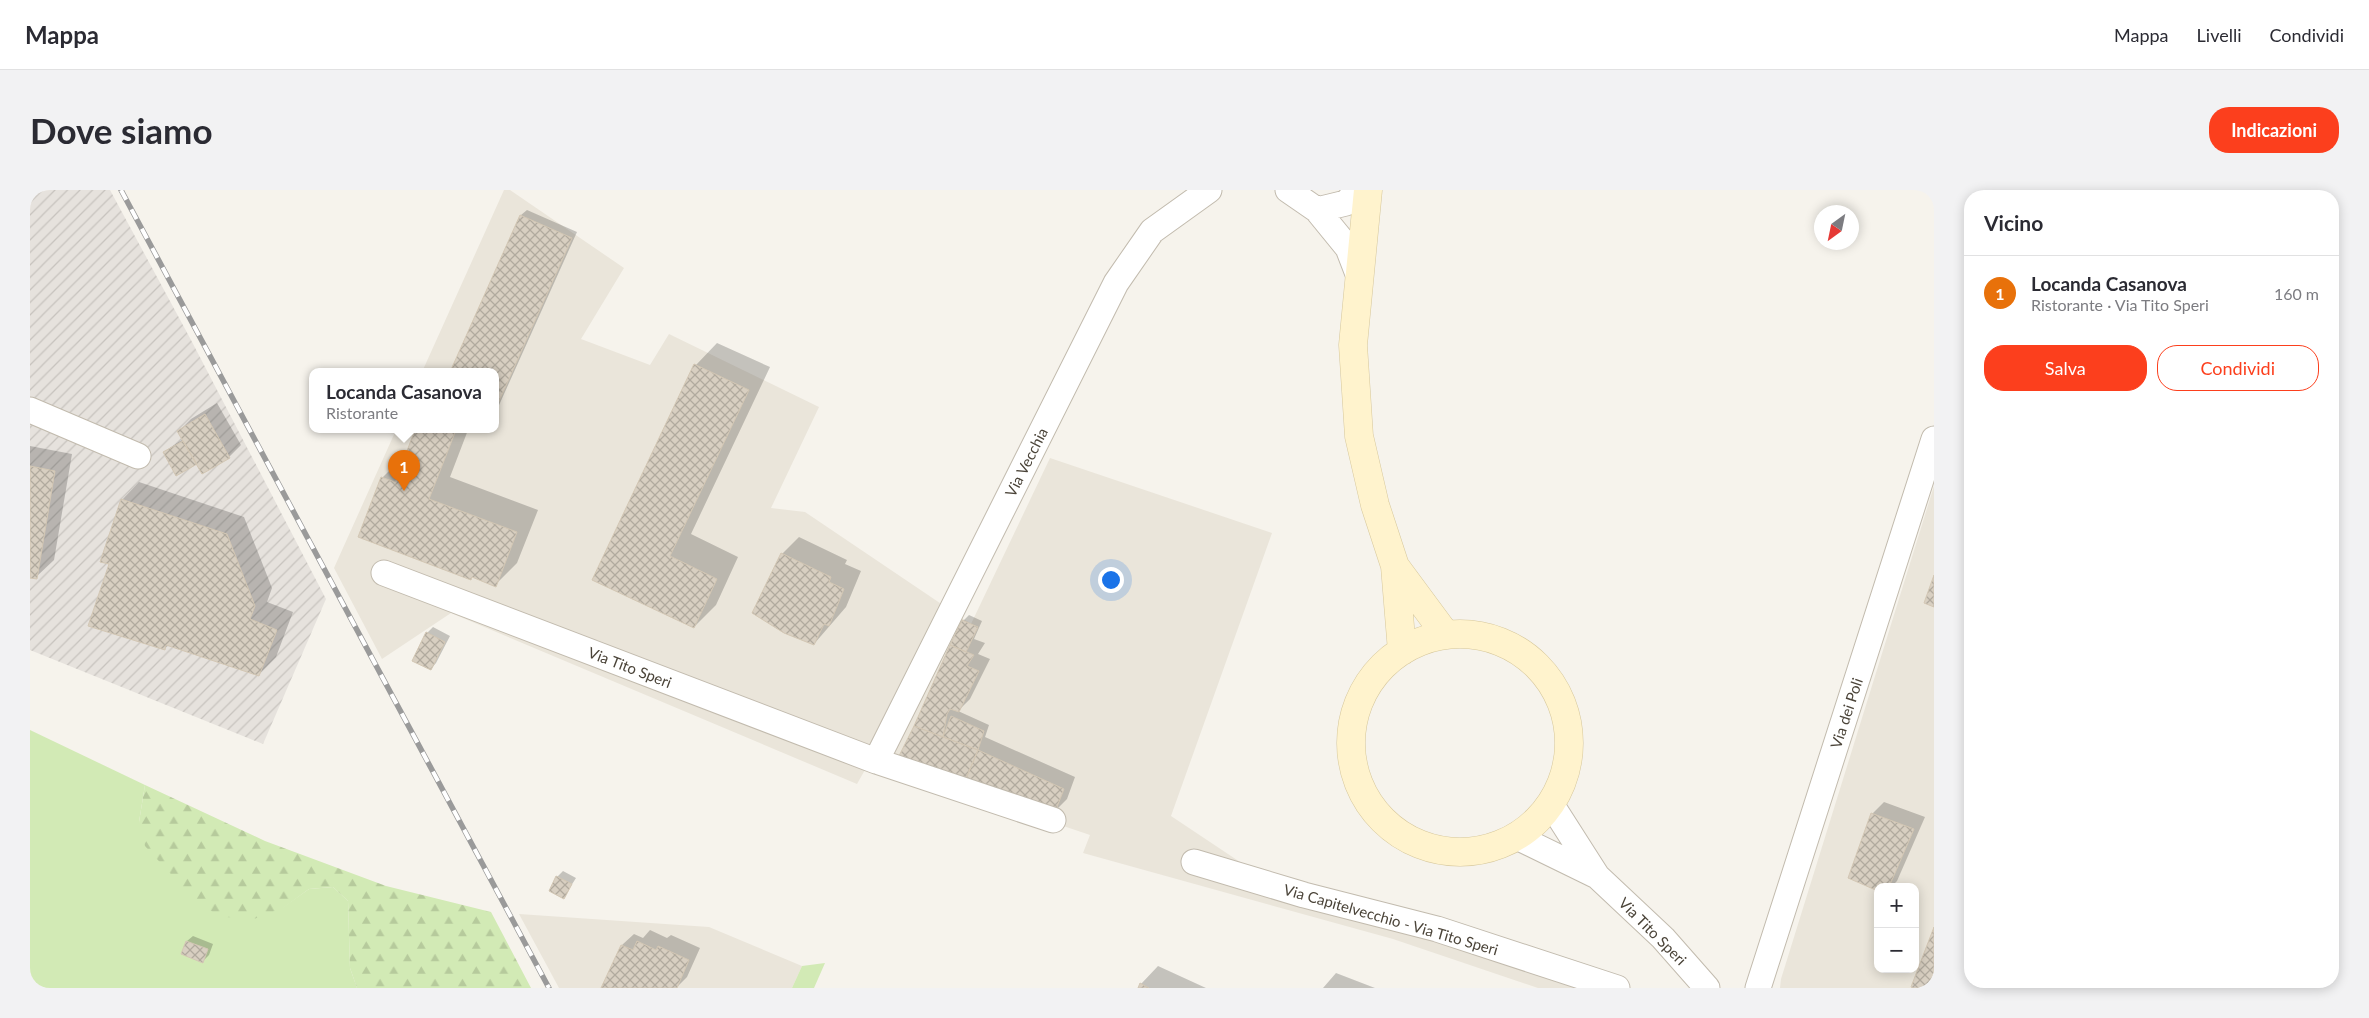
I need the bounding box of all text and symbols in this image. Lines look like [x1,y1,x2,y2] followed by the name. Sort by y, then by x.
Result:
[25,20,99,49] text: Mappa
[2114,24,2169,46] text: Mappa
[2197,24,2241,46] text: Livelli
[2269,24,2344,46] text: Condividi
[2209,107,2339,153] button: Indicazioni
[30,109,213,151] text: Dove siamo
[1814,205,1859,250] north arrow
[1984,210,2043,235] text: Vicino
[2031,272,2187,295] text: Locanda Casanova
[1995,284,2005,303] text: 1
[2274,284,2319,303] text: 160 m
[2031,295,2209,314] text: Ristorante · Via Tito Speri
[1984,345,2147,391] button: Salva
[2157,345,2319,391] button: Condividi
[309,368,499,433] popup
[326,380,482,403] text: Locanda Casanova
[326,403,398,422] text: Ristorante
[1001,424,1051,500] street label: Via Vecchia
[388,450,420,491] pin: 1
[1098,567,1124,593] your location
[586,643,674,691] street label: Via Tito Speri
[1826,675,1866,751] street label: Via dei Poli
[1282,880,1500,958] street label: Via Capitelvecchio - Via Tito Speri
[1874,883,1919,973] map controls
[1874,883,1919,928] button: +
[1616,894,1690,968] street label: Via Tito Speri
[1874,928,1919,973] button: −

